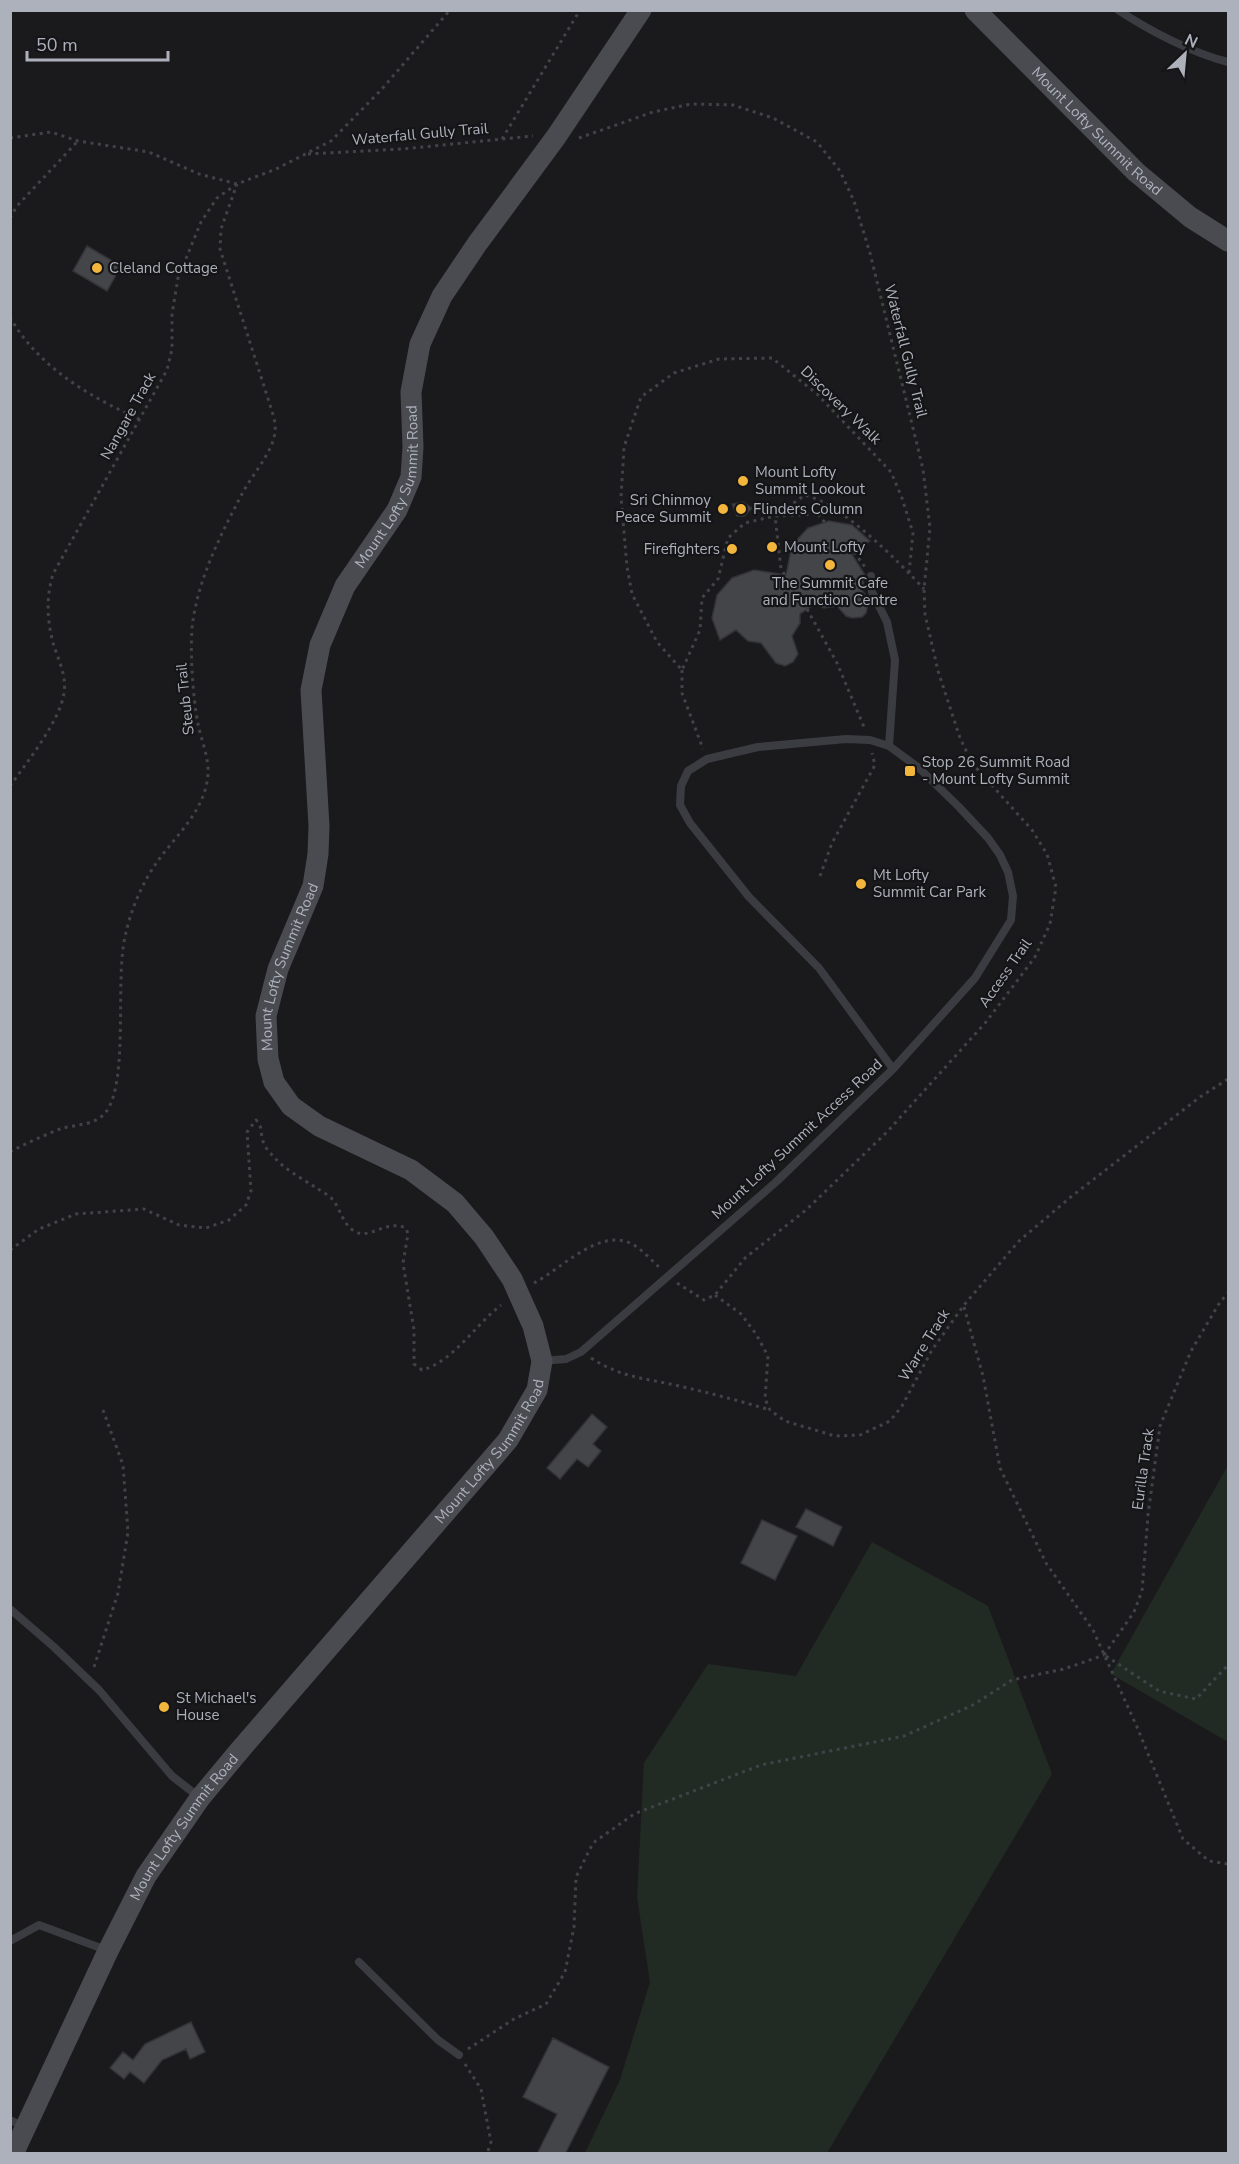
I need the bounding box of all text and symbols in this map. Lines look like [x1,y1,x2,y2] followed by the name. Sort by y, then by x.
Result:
[27,24,168,62] scale bar
[1155,24,1215,84] north arrow
[1181,29,1201,54] text: N
[36,33,78,57] text: 50 m
[1027,63,1167,200] street label: Mount Lofty Summit Road
[351,118,490,150] street label: Waterfall Gully Trail
[109,258,218,278] place label: Cleland Cottage
[90,261,104,275] marker: Cleland Cottage
[880,282,932,420] street label: Waterfall Gully Trail
[796,361,886,449] street label: Discovery Walk
[96,368,160,463] street label: Nangare Track
[350,405,423,572] street label: Mount Lofty Summit Road
[755,462,866,499] place label: Mount Lofty Summit Lookout
[736,474,750,488] marker: Mount Lofty Summit Lookout
[615,490,712,527] place label: Sri Chinmoy Peace Summit
[753,499,863,519] place label: Flinders Column
[716,502,730,516] marker: Sri Chinmoy Peace Summit
[734,502,748,516] marker: Flinders Column
[784,537,866,557] place label: Mount Lofty
[644,539,720,559] place label: Firefighters
[765,540,779,554] marker: Mount Lofty
[725,542,739,556] marker: Firefighters
[823,558,837,572] marker: The Summit Cafe and Function Centre
[762,573,898,610] place label: The Summit Cafe and Function Centre
[171,661,199,736] street label: Steub Trail
[922,752,1070,789] place label: Stop 26 Summit Road - Mount Lofty Summit
[903,764,917,778] marker: Stop 26 Summit Road - Mount Lofty Summit
[873,865,986,902] place label: Mt Lofty Summit Car Park
[854,877,868,891] marker: Mt Lofty Summit Car Park
[256,880,323,1051] street label: Mount Lofty Summit Road
[974,934,1036,1011] street label: Access Trail
[707,1054,887,1224] street label: Mount Lofty Summit Access Road
[894,1305,954,1385] street label: Warre Track
[430,1378,549,1528] street label: Mount Lofty Summit Road
[1127,1426,1159,1511] street label: Eurilla Track
[176,1688,256,1725] place label: St Michael's House
[157,1700,171,1714] marker: St Michael's House
[125,1749,243,1904] street label: Mount Lofty Summit Road

